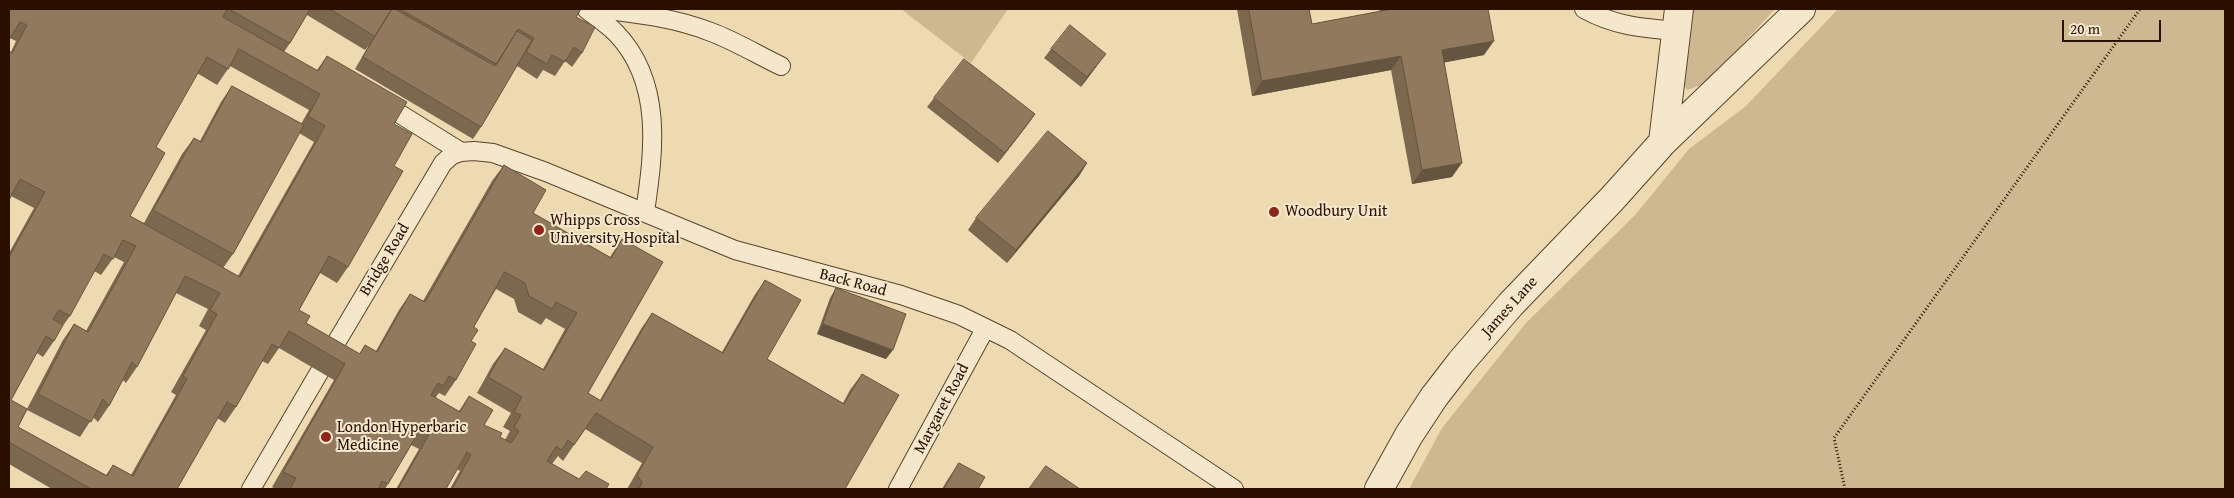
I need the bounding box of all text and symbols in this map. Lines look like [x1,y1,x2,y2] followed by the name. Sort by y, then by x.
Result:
[2064,10,2163,42] scale bar
[2070,18,2100,39] text: 20 m
[1285,202,1388,222] place label: Woodbury Unit
[1267,205,1281,219] marker: Woodbury Unit
[550,211,680,249] place label: Whipps Cross University Hospital
[356,220,414,300] street label: Bridge Road
[532,223,546,237] marker: Whipps Cross University Hospital
[817,265,889,301] street label: Back Road
[1478,273,1542,341] street label: James Lane
[910,361,974,457] street label: Margaret Road
[337,418,467,456] place label: London Hyperbaric Medicine
[319,430,333,444] marker: London Hyperbaric Medicine

